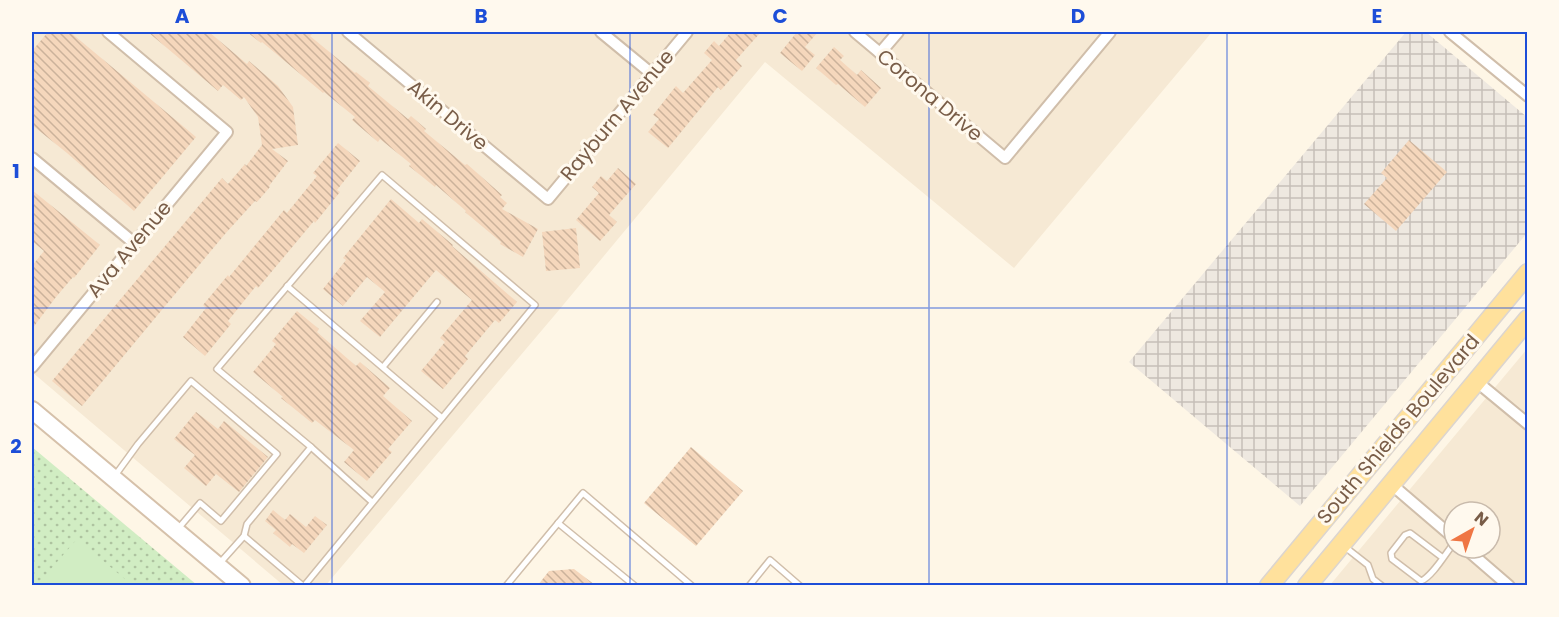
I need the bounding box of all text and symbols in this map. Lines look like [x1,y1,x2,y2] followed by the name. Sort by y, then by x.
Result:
[175,2,190,30] text: A
[474,2,488,30] text: B
[772,2,788,30] text: C
[1071,2,1085,30] text: D
[1372,2,1382,30] text: E
[871,42,989,148] street label: Corona Drive
[554,43,680,187] street label: Rayburn Avenue
[402,73,494,157] street label: Akin Drive
[12,157,20,185] text: 1
[80,195,178,303] street label: Ava Avenue
[1310,328,1486,530] street label: South Shields Boulevard
[10,432,22,460] text: 2
[1442,500,1502,560] north arrow
[1469,506,1493,532] text: N

